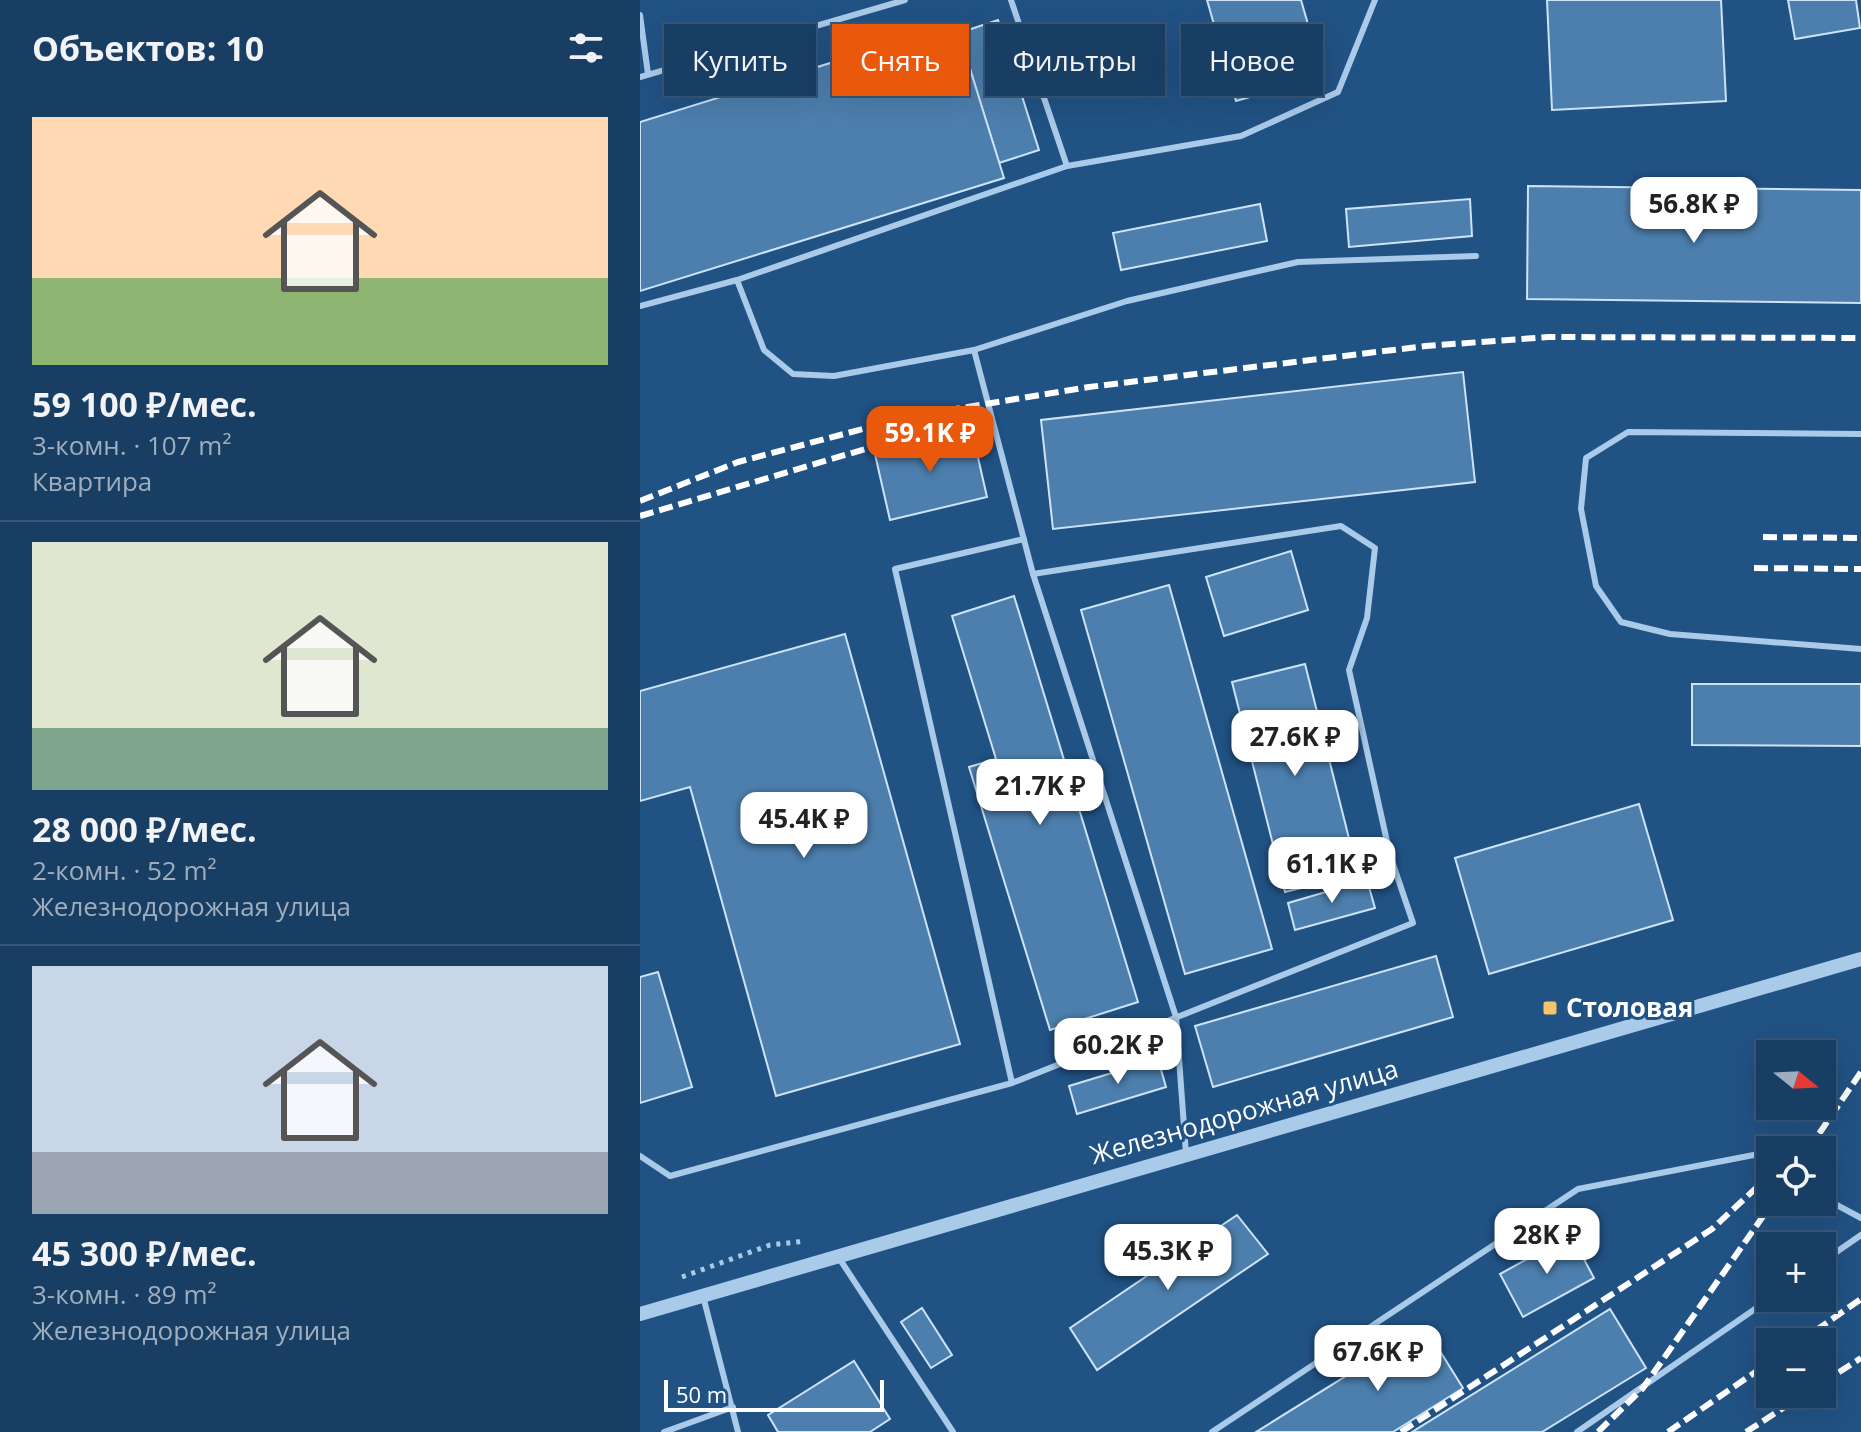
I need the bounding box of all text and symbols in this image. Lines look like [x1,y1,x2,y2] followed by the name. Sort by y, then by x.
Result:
[664,24,816,96] chip: Купить
[832,24,969,96] chip: Снять
[985,24,1165,96] chip: Фильтры
[1181,24,1323,96] chip: Новое
[32,25,264,71] text: Объектов: 10
[564,26,608,70] icon: filters
[248,169,392,313] icon: home
[1620,177,1768,245] pin: 56.8K ₽
[1648,185,1740,221] text: 56.8K ₽
[32,381,257,427] text: 59 100 ₽/мес.
[856,406,1004,474] pin: 59.1K ₽
[884,414,976,450] text: 59.1K ₽
[32,427,231,463] text: 3-комн. · 107 m²
[32,463,152,499] text: Квартира
[248,594,392,738] icon: home
[1221,710,1369,778] pin: 27.6K ₽
[1249,718,1341,754] text: 27.6K ₽
[966,759,1114,827] pin: 21.7K ₽
[994,767,1086,803] text: 21.7K ₽
[730,792,878,860] pin: 45.4K ₽
[758,800,850,836] text: 45.4K ₽
[32,806,257,852] text: 28 000 ₽/мес.
[1258,837,1406,905] pin: 61.1K ₽
[1286,845,1378,881] text: 61.1K ₽
[32,852,217,888] text: 2-комн. · 52 m²
[32,888,351,924] text: Железнодорожная улица
[1566,989,1693,1025] place label: Столовая
[1541,999,1559,1017] marker: Столовая
[248,1018,392,1162] icon: home
[1044,1018,1192,1086] pin: 60.2K ₽
[1072,1026,1164,1062] text: 60.2K ₽
[1756,1040,1836,1120] north arrow
[1756,1040,1836,1408] map controls
[1085,1050,1402,1172] street label: Железнодорожная улица
[1756,1136,1836,1216] button: locate
[1491,1208,1603,1276] pin: 28K ₽
[1513,1216,1581,1252] text: 28K ₽
[1094,1224,1242,1292] pin: 45.3K ₽
[32,1230,257,1276] text: 45 300 ₽/мес.
[1122,1232,1214,1268] text: 45.3K ₽
[1756,1232,1836,1312] button: +
[32,1276,217,1312] text: 3-комн. · 89 m²
[32,1312,351,1348] text: Железнодорожная улица
[1304,1325,1452,1393] pin: 67.6K ₽
[1756,1328,1836,1408] button: −
[1332,1333,1424,1369] text: 67.6K ₽
[664,1376,884,1412] scale bar
[676,1379,727,1409] text: 50 m

